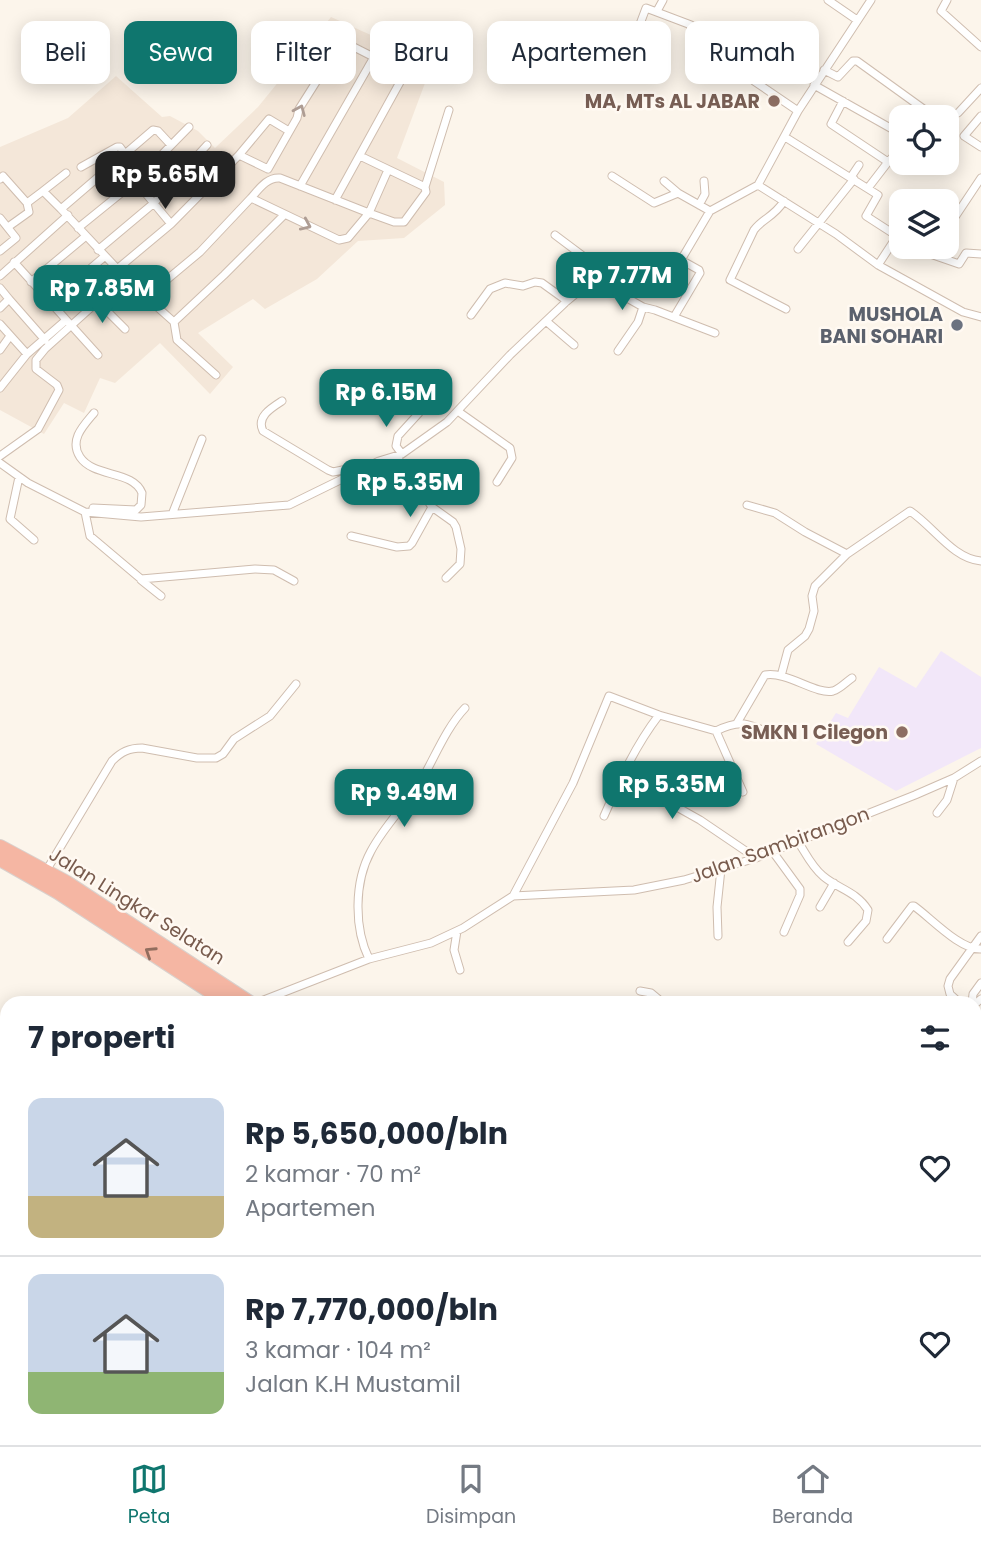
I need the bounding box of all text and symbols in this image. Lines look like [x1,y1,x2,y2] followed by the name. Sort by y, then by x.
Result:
[21,21,110,84] chip: Beli
[124,21,237,84] chip: Sewa
[251,21,356,84] chip: Filter
[370,21,473,84] chip: Baru
[487,21,671,84] chip: Apartemen
[685,21,819,84] chip: Rumah
[585,88,760,115] place label: MA, MTs AL JABAR
[766,93,782,109] marker: MA, MTs AL JABAR
[292,104,306,117] one-way arrow
[889,105,959,259] map controls
[889,105,959,175] button: locate
[93,152,237,211] pin: Rp 5.65M
[111,158,219,190] text: Rp 5.65M
[889,189,959,259] button: layers
[298,217,311,231] one-way arrow
[550,252,694,312] pin: Rp 7.77M
[572,259,672,291] text: Rp 7.77M
[30,266,174,325] pin: Rp 7.85M
[49,272,155,304] text: Rp 7.85M
[820,301,943,350] place label: MUSHOLA BANI SOHARI
[949,317,965,333] marker: MUSHOLA BANI SOHARI
[314,370,458,429] pin: Rp 6.15M
[335,376,437,408] text: Rp 6.15M
[338,460,482,519] pin: Rp 5.35M
[357,466,463,498] text: Rp 5.35M
[741,719,888,746] place label: SMKN 1 Cilegon
[894,724,910,740] marker: SMKN 1 Cilegon
[600,762,744,821] pin: Rp 5.35M
[619,768,725,800] text: Rp 5.35M
[332,770,476,829] pin: Rp 9.49M
[351,776,457,808] text: Rp 9.49M
[687,800,873,890] street label: Jalan Sambirangon
[44,841,230,971] street label: Jalan Lingkar Selatan
[145,948,158,961] one-way arrow
[28,1016,175,1059] text: 7 properti
[916,1019,954,1057] icon: filters
[245,1112,508,1155] text: Rp 5,650,000/bln
[84,1126,168,1210] icon: home
[916,1149,954,1187] icon: heart
[245,1158,421,1190] text: 2 kamar · 70 m²
[245,1192,375,1224] text: Apartemen
[245,1288,498,1331] text: Rp 7,770,000/bln
[84,1302,168,1386] icon: home
[916,1325,954,1363] icon: heart
[245,1334,431,1366] text: 3 kamar · 104 m²
[245,1368,461,1400] text: Jalan K.H Mustamil
[128,1460,170,1531] tab: Peta
[426,1460,516,1531] tab: Disimpan
[772,1460,853,1531] tab: Beranda

